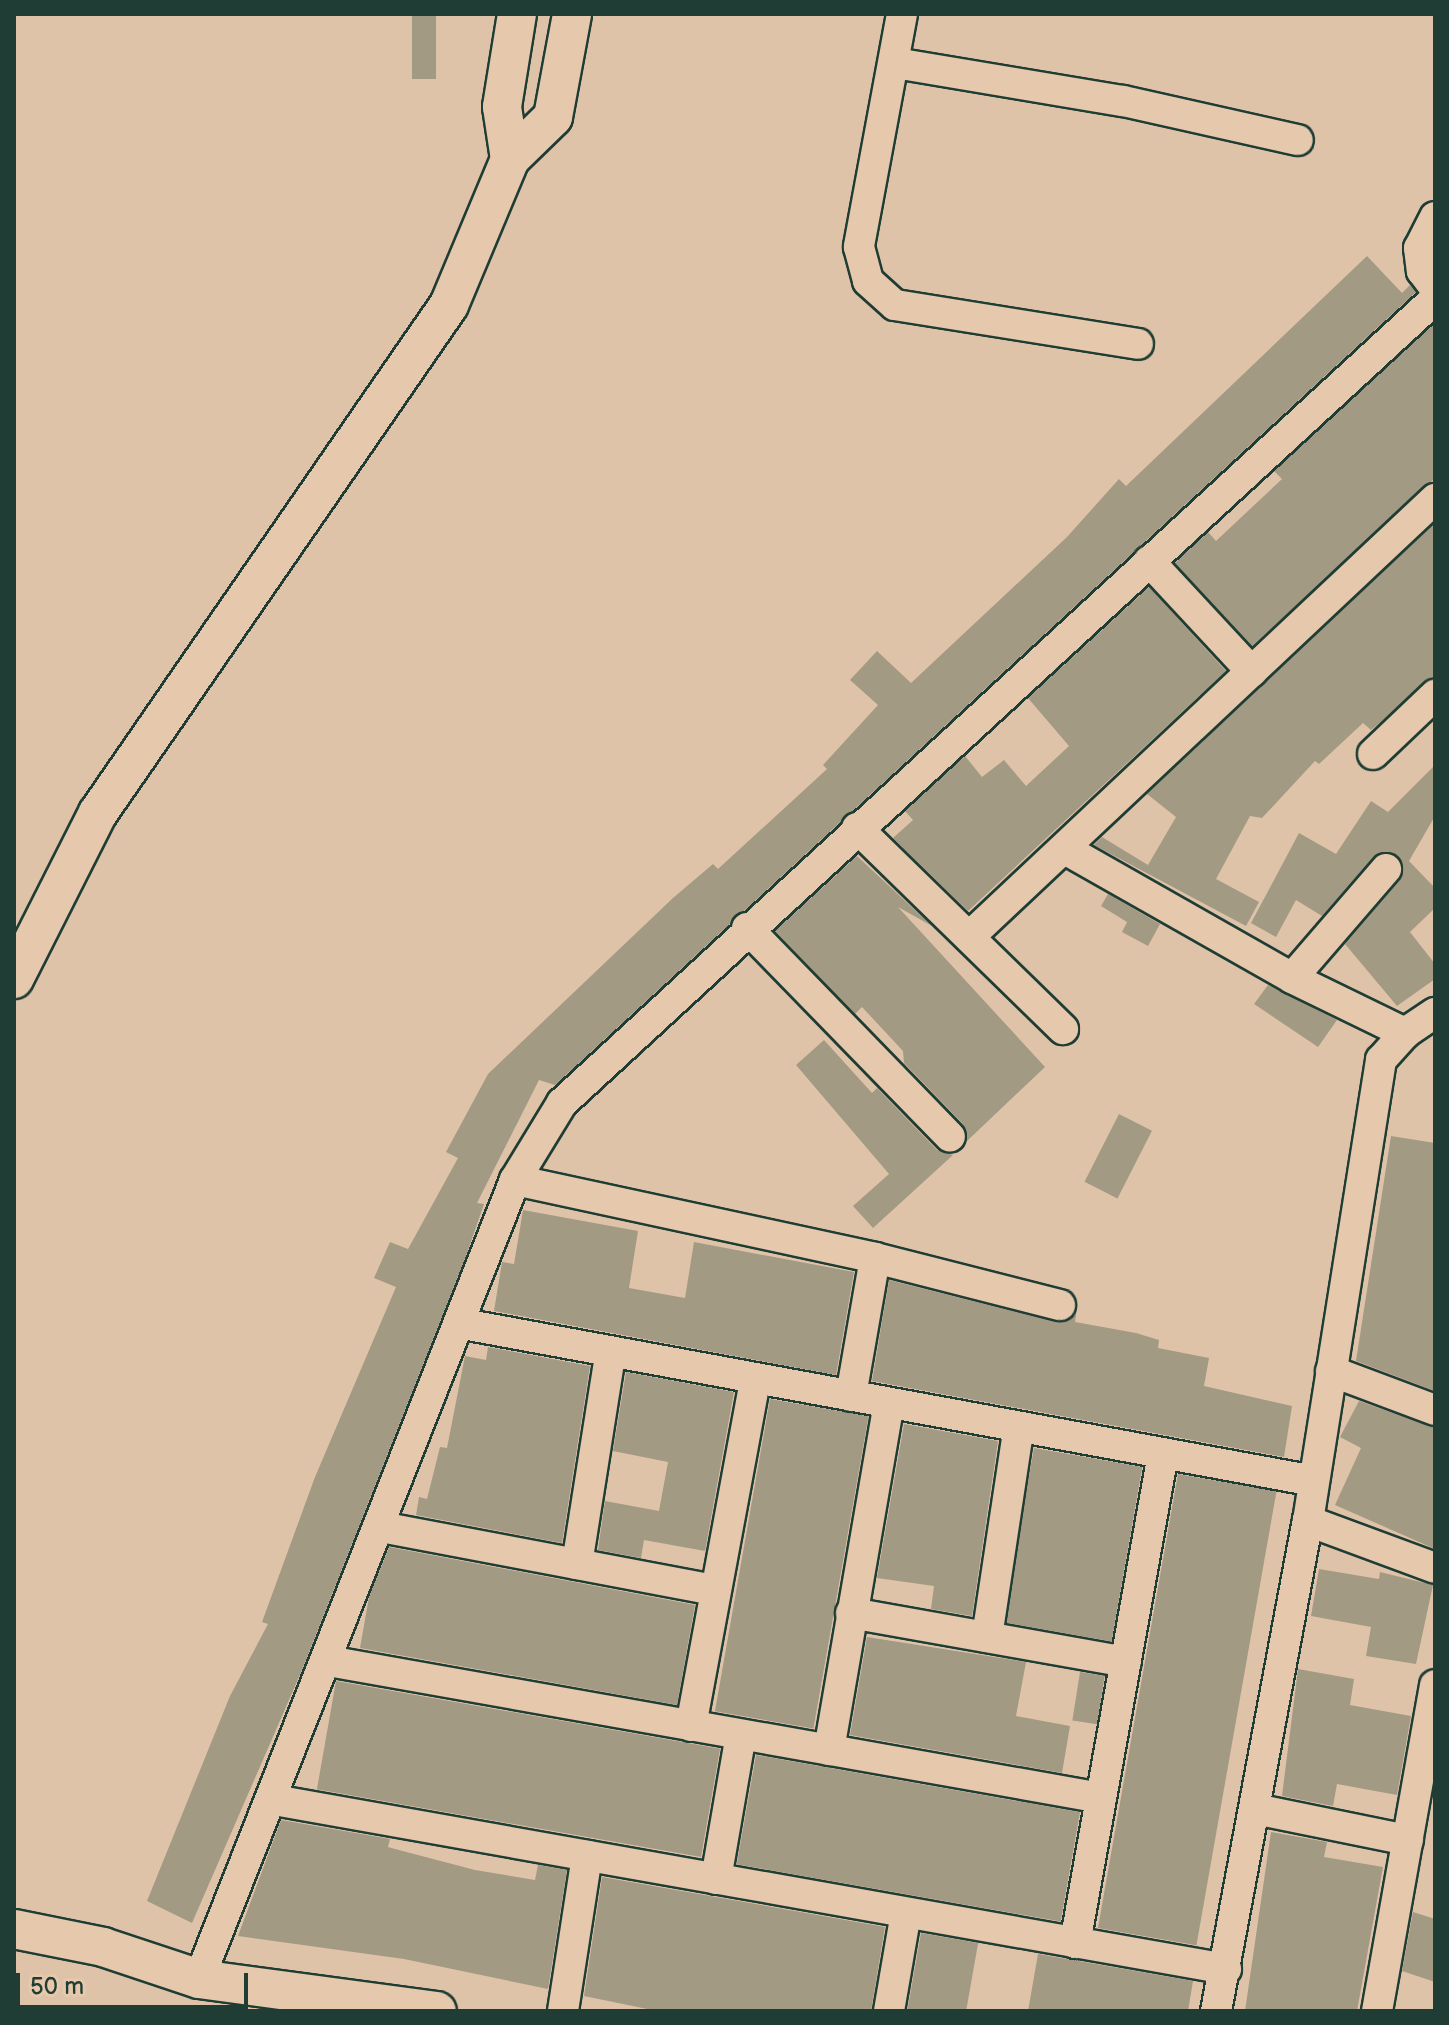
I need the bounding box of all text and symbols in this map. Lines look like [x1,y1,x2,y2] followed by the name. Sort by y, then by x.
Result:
[20,1957,252,2007] scale bar
[30,1972,84,2001] text: 50 m

